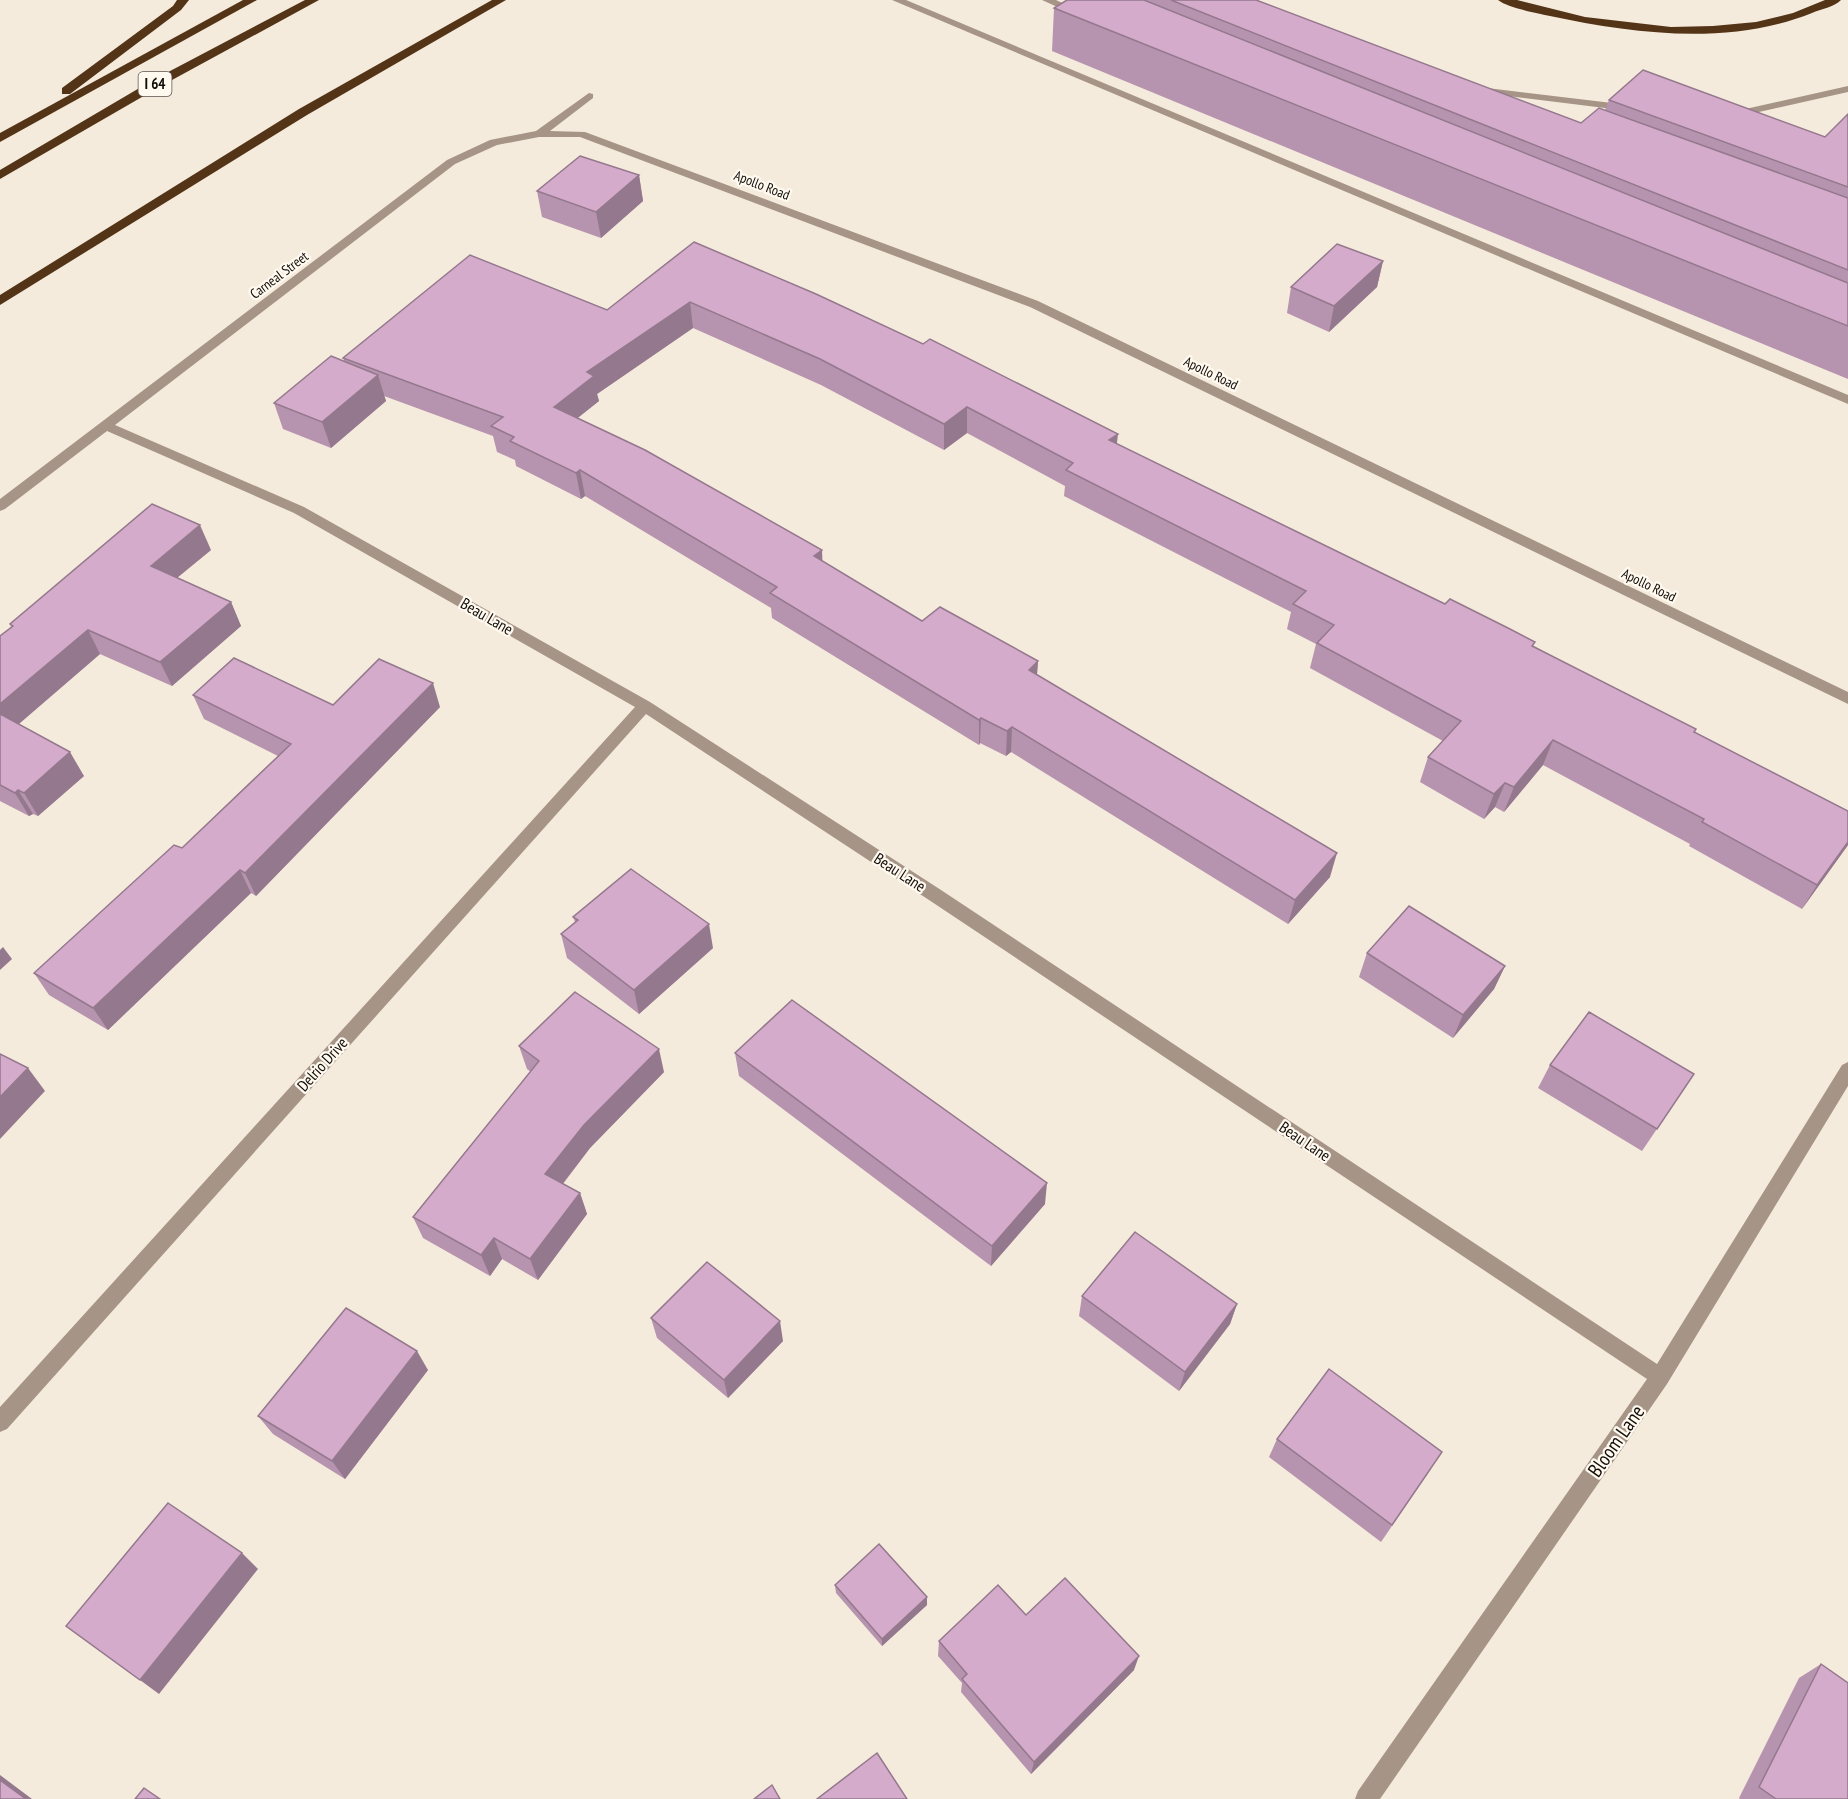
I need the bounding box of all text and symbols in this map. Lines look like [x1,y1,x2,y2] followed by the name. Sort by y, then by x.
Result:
[138,72,172,96] road number: I 64
[732,166,792,204] street label: Apollo Road
[246,247,312,303] street label: Carneal Street
[1181,352,1241,394] street label: Apollo Road
[1619,564,1679,606] street label: Apollo Road
[457,593,517,639] street label: Beau Lane
[871,848,929,896] street label: Beau Lane
[292,1033,352,1095] street label: Delrio Drive
[1276,1117,1334,1165] street label: Beau Lane
[1582,1400,1650,1482] street label: Bloom Lane

